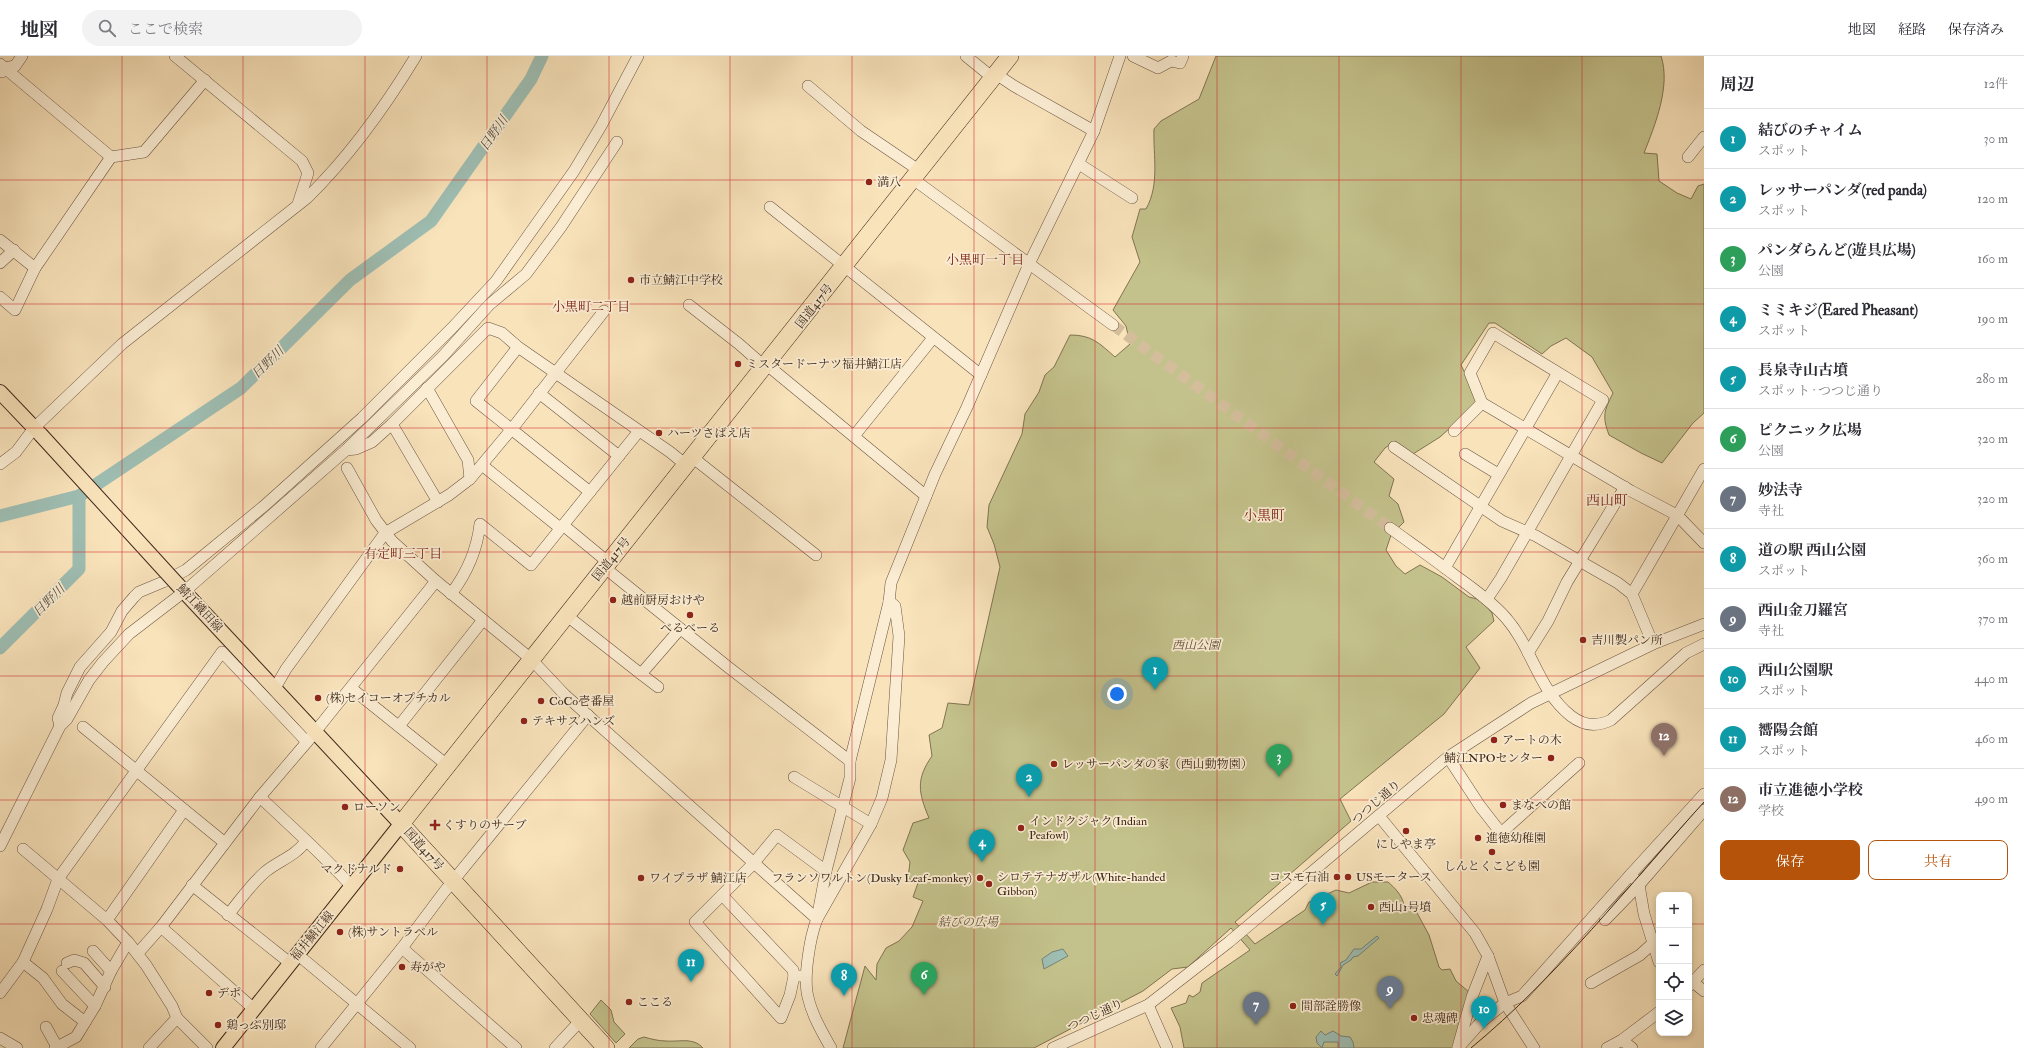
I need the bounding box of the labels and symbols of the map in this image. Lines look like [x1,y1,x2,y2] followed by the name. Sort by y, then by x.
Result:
[476,111,513,154] water label: 日野川
[877,175,901,190] place label: 満八
[864,177,874,187] marker: 満八
[946,252,1024,268] district label: 小黒町一丁目
[639,273,723,288] place label: 市立鯖江中学校
[626,275,636,285] marker: 市立鯖江中学校
[792,281,836,332] street label: 国道417号
[552,299,630,315] district label: 小黒町二丁目
[248,342,289,382] water label: 日野川
[746,357,902,372] place label: ミスタードーナツ福井鯖江店
[733,359,743,369] marker: ミスタードーナツ福井鯖江店
[667,426,751,441] place label: ハーツさばえ店
[654,428,664,438] marker: ハーツさばえ店
[1586,492,1628,509] district label: 西山町
[1243,507,1285,524] district label: 小黒町
[589,534,634,584] street label: 国道417号
[364,546,442,562] district label: 有定町三丁目
[29,580,70,620] water label: 日野川
[174,581,226,635] street label: 鯖江織田線
[621,593,705,608] place label: 越前厨房おけや
[608,595,618,605] marker: 越前厨房おけや
[685,610,695,620] marker: べるべーる
[660,621,720,636] place label: べるべーる
[1591,633,1663,648] place label: 吉川製パン所
[1578,635,1588,645] marker: 吉川製パン所
[1172,638,1222,653] park label: 西山公園
[1142,657,1168,690] pin: 1
[1107,684,1127,704] your location
[326,691,451,706] place label: (株)セイコーオプチカル
[313,693,323,703] marker: (株)セイコーオプチカル
[549,694,614,709] place label: CoCo壱番屋
[536,696,546,706] marker: CoCo壱番屋
[532,714,615,729] place label: テキサスハンズ
[519,716,529,726] marker: テキサスハンズ
[1651,723,1677,756] pin: 12
[1502,733,1562,748] place label: アートの木
[1489,735,1499,745] marker: アートの木
[1266,744,1292,777] pin: 3
[1444,751,1543,766] place label: 鯖江NPOセンター
[1546,753,1556,763] marker: 鯖江NPOセンター
[1062,757,1253,772] place label: レッサーパンダの家（西山動物園）
[1049,759,1059,769] marker: レッサーパンダの家（西山動物園）
[1016,764,1042,797] pin: 2
[1349,777,1404,828] street label: つつじ通り
[1511,798,1571,813] place label: まなべの館
[353,800,401,815] place label: ローソン
[1498,800,1508,810] marker: まなべの館
[340,802,350,812] marker: ローソン
[1029,814,1147,843] place label: インドクジャク(Indian Peafowl)
[443,818,526,833] place label: くすりのサーブ
[430,820,440,830] marker: くすりのサーブ
[1016,823,1026,833] marker: インドクジャク(Indian Peafowl)
[401,825,447,874] street label: 国道417号
[1401,826,1411,836] marker: にしやま亭
[969,829,995,862] pin: 4
[1486,831,1546,846] place label: 進徳幼稚園
[1473,833,1483,843] marker: 進徳幼稚園
[1376,837,1436,852] place label: にしやま亭
[1487,847,1497,857] marker: しんとくこども園
[1444,859,1540,874] place label: しんとくこども園
[321,862,392,877] place label: マクドナルド
[395,864,405,874] marker: マクドナルド
[997,870,1166,899] place label: シロテテナガザル(White-handed Gibbon)
[1269,870,1329,885] place label: コスモ石油
[1356,870,1432,885] place label: USモータース
[649,871,747,886] place label: ワイプラザ 鯖江店
[771,871,972,886] place label: フランソワルトン(Dusky Leaf-monkey)
[1332,872,1342,882] marker: コスモ石油
[1343,872,1353,882] marker: USモータース
[636,873,646,883] marker: ワイプラザ 鯖江店
[975,873,985,883] marker: フランソワルトン(Dusky Leaf-monkey)
[984,879,994,889] marker: シロテテナガザル(White-handed Gibbon)
[1310,892,1336,925] pin: 5
[1379,900,1431,915] place label: 西山1号墳
[1366,902,1376,912] marker: 西山1号墳
[288,908,337,964] street label: 福井鯖江線
[938,915,999,930] park label: 結びの広場
[348,925,438,940] place label: (株)サントラベル
[335,927,345,937] marker: (株)サントラベル
[678,949,704,982] pin: 11
[410,960,446,975] place label: 寿がや
[397,962,407,972] marker: 寿がや
[911,962,937,995] pin: 6
[831,963,857,996] pin: 8
[1377,976,1403,1009] pin: 9
[217,986,241,1001] place label: デポ
[204,988,214,998] marker: デポ
[1243,992,1269,1025] pin: 7
[637,995,673,1010] place label: ここる
[1065,996,1126,1035] street label: つつじ通り
[1471,996,1497,1029] pin: 10
[624,997,634,1007] marker: ここる
[1301,999,1361,1014] place label: 間部詮勝像
[1288,1001,1298,1011] marker: 間部詮勝像
[1422,1011,1458,1026] place label: 忠魂碑
[1409,1013,1419,1023] marker: 忠魂碑
[226,1018,286,1033] place label: 鶏っぷ別邸
[213,1020,223,1030] marker: 鶏っぷ別邸

